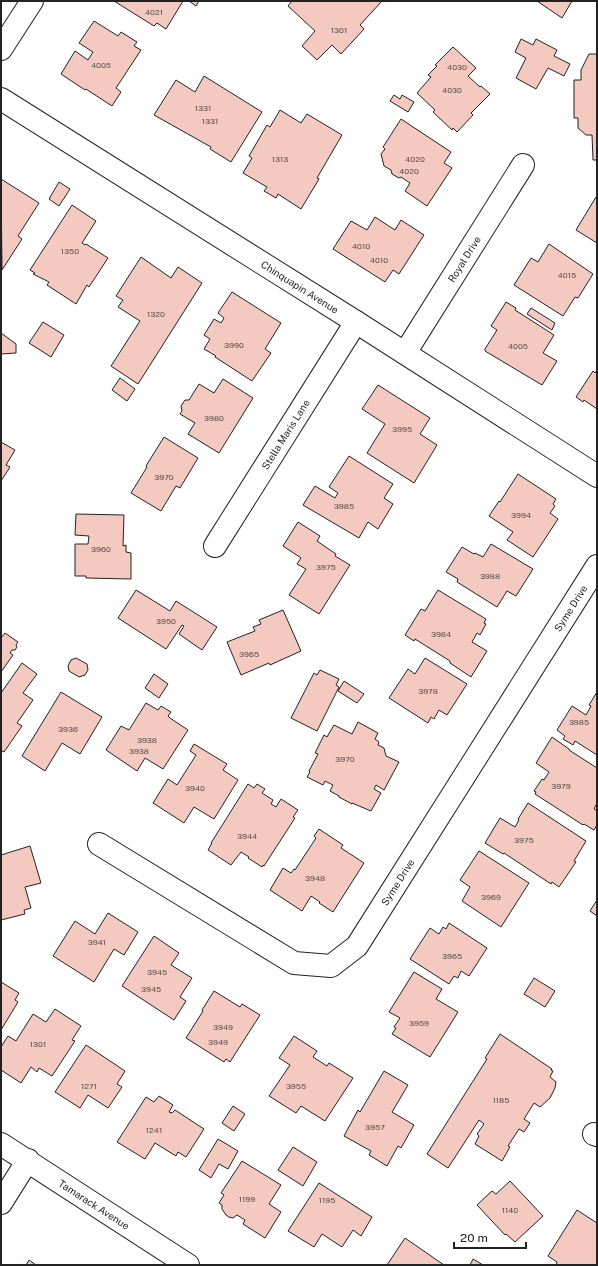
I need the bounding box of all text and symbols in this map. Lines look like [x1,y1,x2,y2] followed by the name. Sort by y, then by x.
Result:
[145,7,163,17] house number: 4021
[331,25,347,35] house number: 1301
[91,60,111,70] house number: 4005
[447,62,467,72] house number: 4030
[442,85,462,95] house number: 4030
[195,103,211,113] house number: 1331
[202,116,218,126] house number: 1331
[272,154,288,164] house number: 1313
[405,154,425,164] house number: 4020
[399,166,419,176] house number: 4020
[445,233,483,284] street label: Royal Drive
[352,241,370,251] house number: 4010
[61,246,79,256] house number: 1350
[370,255,388,265] house number: 4010
[259,258,341,316] street label: Chinquapin Avenue
[558,270,576,280] house number: 4015
[147,309,165,319] house number: 1320
[224,340,244,350] house number: 3990
[508,341,528,351] house number: 4005
[259,397,312,472] street label: Stella Maris Lane
[204,413,224,423] house number: 3980
[392,424,412,434] house number: 3995
[154,472,174,482] house number: 3970
[334,501,354,511] house number: 3985
[511,510,531,520] house number: 3994
[91,544,111,554] house number: 3960
[316,562,336,572] house number: 3975
[480,571,500,581] house number: 3988
[551,582,590,634] street label: Syme Drive
[156,616,176,626] house number: 3950
[431,629,451,639] house number: 3984
[239,649,259,659] house number: 3965
[418,686,438,696] house number: 3978
[569,717,589,727] house number: 3985
[58,724,78,734] house number: 3936
[137,735,157,745] house number: 3938
[129,746,149,756] house number: 3938
[335,754,355,764] house number: 3970
[551,781,571,791] house number: 3979
[185,783,205,793] house number: 3940
[237,831,257,841] house number: 3944
[514,835,534,845] house number: 3975
[378,856,417,908] street label: Syme Drive
[305,873,325,883] house number: 3948
[481,892,501,902] house number: 3969
[88,937,106,947] house number: 3941
[442,951,462,961] house number: 3965
[147,967,167,977] house number: 3945
[141,984,161,994] house number: 3945
[409,1018,429,1028] house number: 3959
[213,1022,233,1032] house number: 3949
[208,1037,228,1047] house number: 3949
[30,1039,46,1049] house number: 1301
[81,1081,97,1091] house number: 1271
[286,1081,306,1091] house number: 3955
[493,1095,509,1105] house number: 1185
[365,1122,385,1132] house number: 3957
[146,1125,162,1135] house number: 1241
[56,1177,132,1232] street label: Tamarack Avenue
[239,1194,255,1204] house number: 1199
[319,1195,335,1205] house number: 1195
[502,1205,518,1215] house number: 1140
[454,1224,526,1250] scale bar
[460,1231,488,1245] text: 20 m

